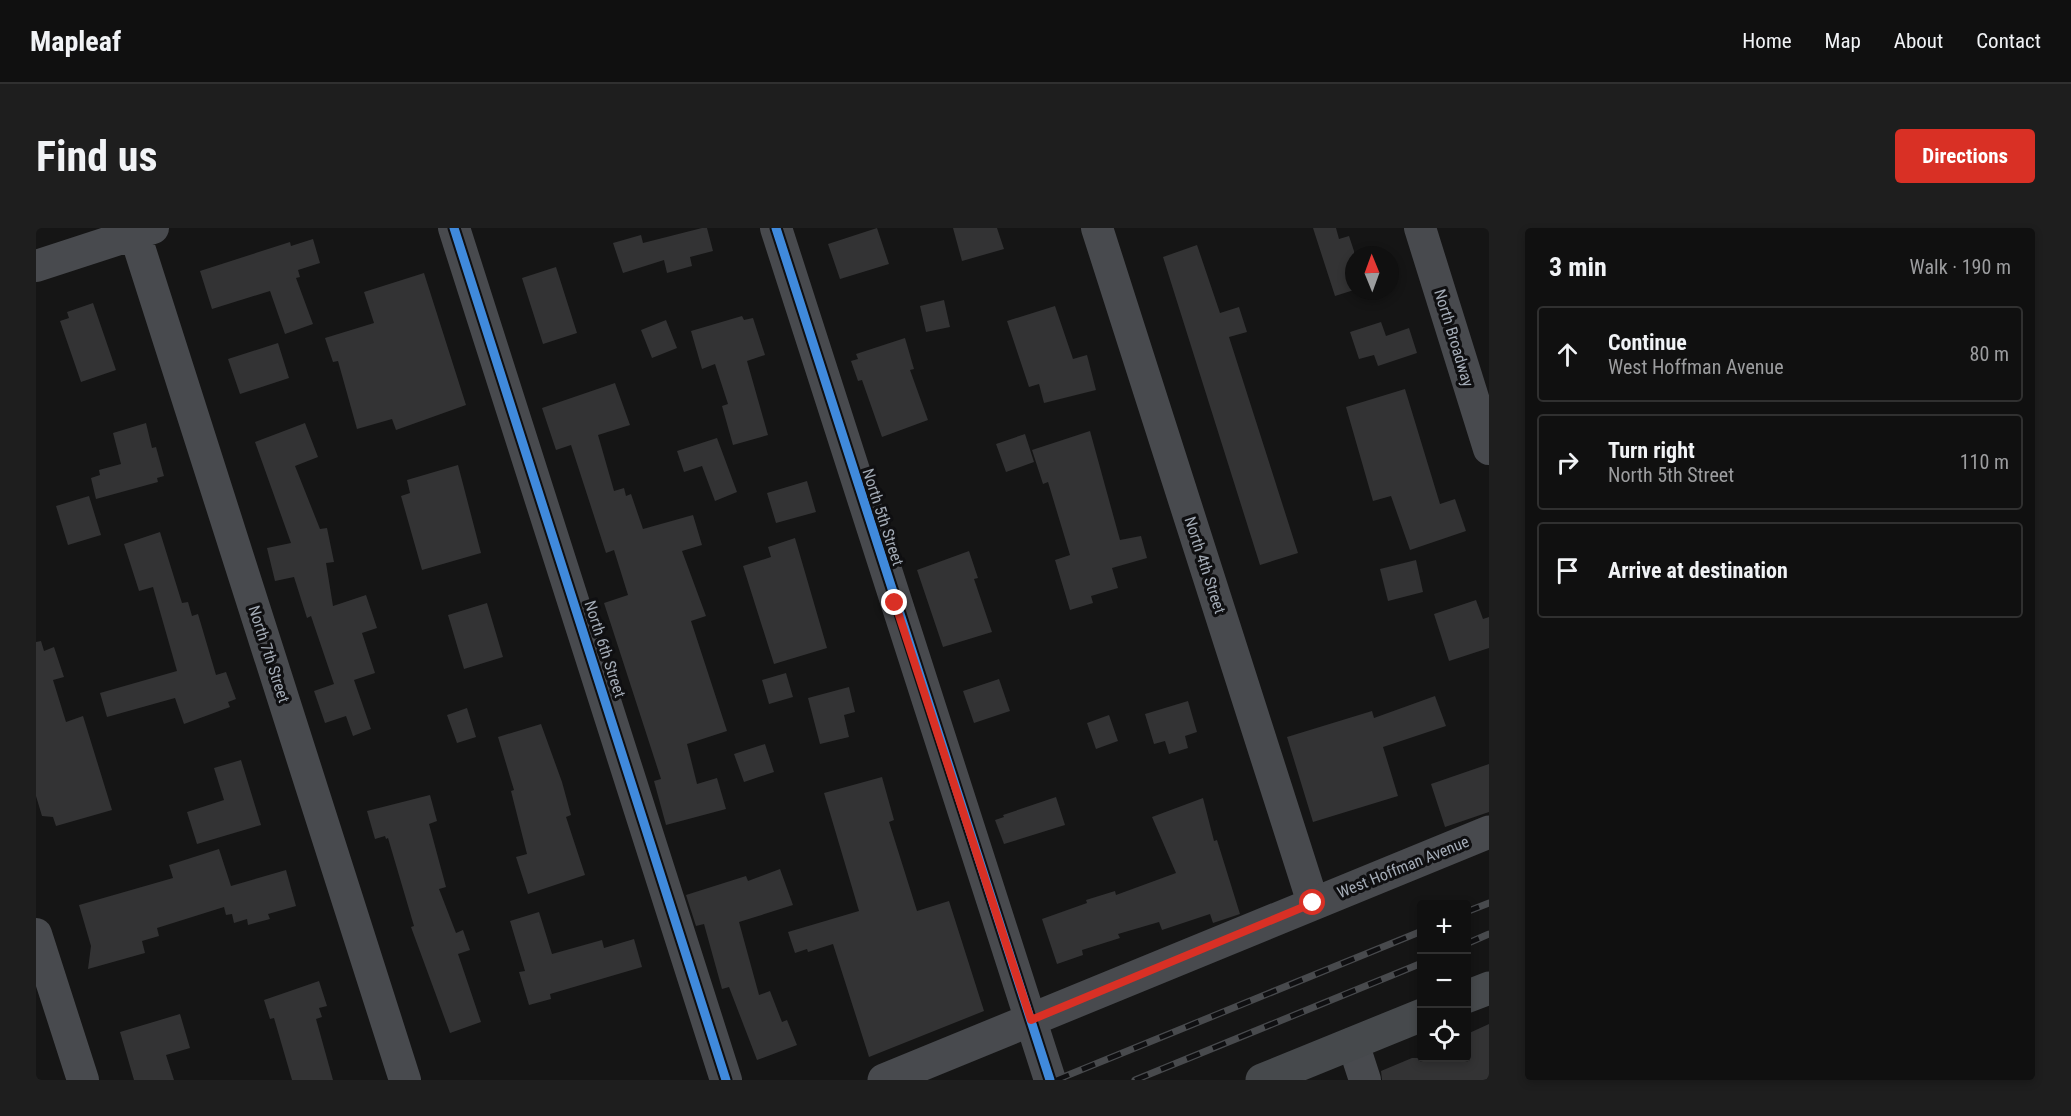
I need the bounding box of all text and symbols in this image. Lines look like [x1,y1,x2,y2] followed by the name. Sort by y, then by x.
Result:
[30,25,121,58] text: Mapleaf
[1742,29,1792,53] text: Home
[1825,29,1861,53] text: Map
[1894,29,1943,53] text: About
[1976,29,2041,53] text: Contact
[1895,129,2035,183] button: Directions
[36,132,157,181] text: Find us
[1345,246,1399,300] north arrow
[1549,252,1607,282] text: 3 min
[1910,255,2011,279] text: Walk · 190 m
[1430,287,1478,389] street label: North Broadway
[1608,330,1687,355] text: Continue
[1551,338,1584,371] icon: ahead
[1970,342,2009,366] text: 80 m
[1608,355,1784,379] text: West Hoffman Avenue
[1608,438,1695,463] text: Turn right
[1551,446,1584,479] icon: right
[1960,450,2009,474] text: 110 m
[1608,463,1734,487] text: North 5th Street
[858,466,908,568] street label: North 5th Street
[1180,514,1230,616] street label: North 4th Street
[1551,554,1584,587] icon: arrive
[1608,558,1788,583] text: Arrive at destination
[881,589,907,615] route end
[580,598,630,700] street label: North 6th Street
[244,603,294,705] street label: North 7th Street
[1334,832,1472,902] street label: West Hoffman Avenue
[1299,889,1325,915] route start
[1417,900,1471,1062] map controls
[1417,900,1471,954] button: +
[1417,954,1471,1008] button: −
[1417,1008,1471,1062] button: locate

